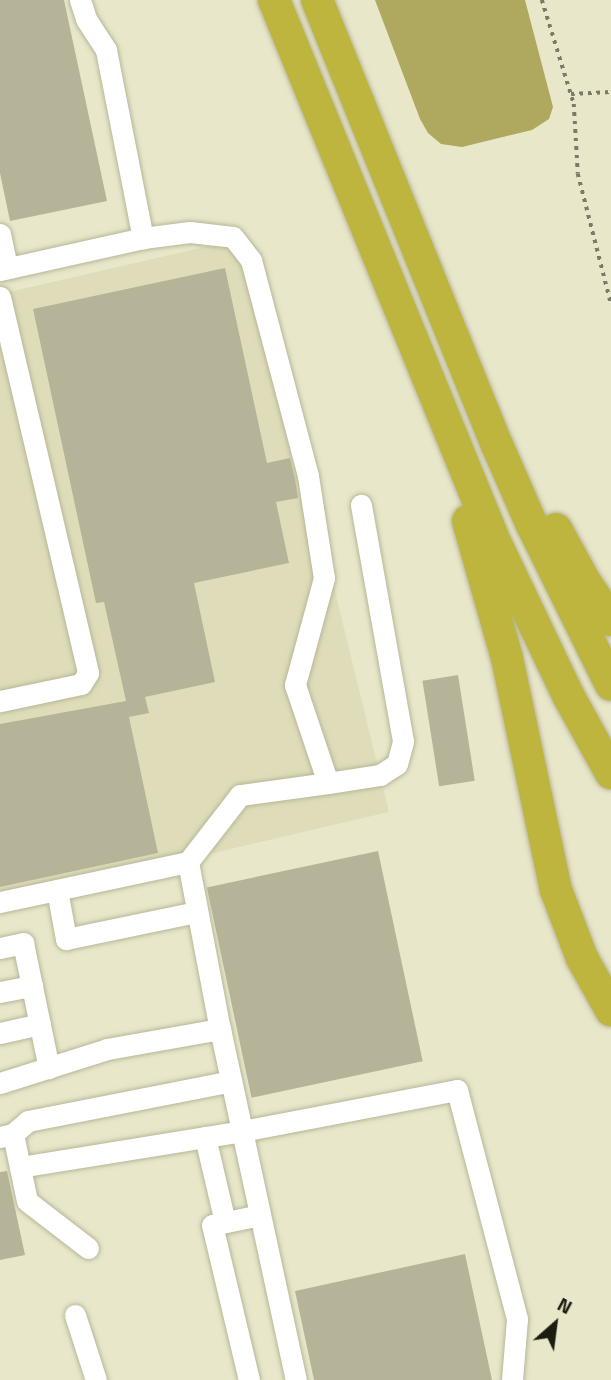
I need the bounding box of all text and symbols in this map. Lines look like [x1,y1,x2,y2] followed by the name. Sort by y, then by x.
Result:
[520,1289,590,1359] north arrow
[552,1289,578,1321] text: N

